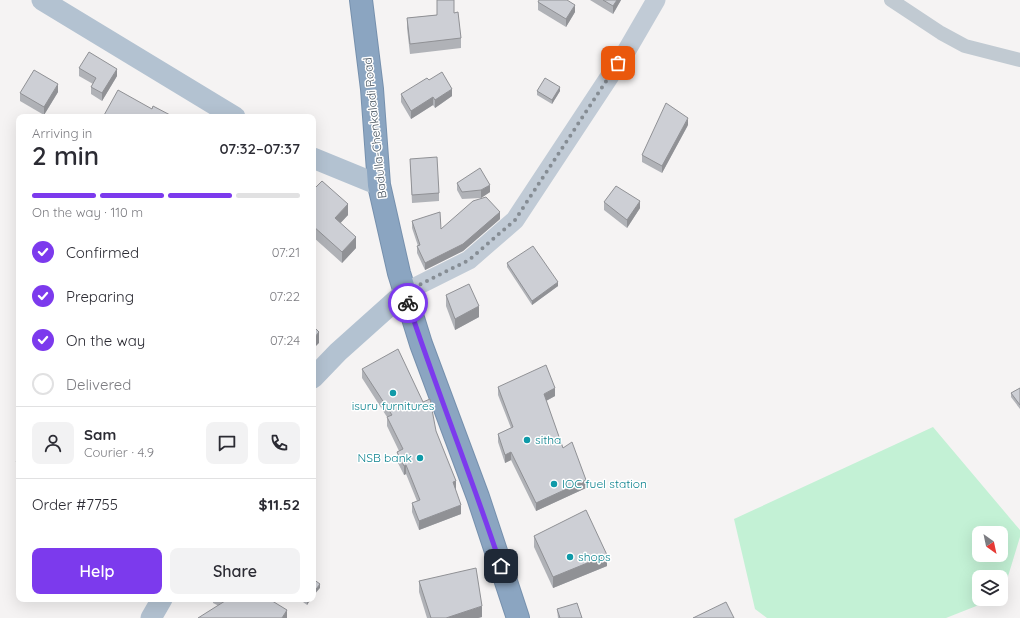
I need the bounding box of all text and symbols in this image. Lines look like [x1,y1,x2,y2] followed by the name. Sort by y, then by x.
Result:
[601,46,635,80] pin
[607,52,629,74] icon: bag
[360,57,389,199] street label: Badulla-Chenkaladi Road
[32,125,92,141] text: Arriving in
[32,139,99,172] text: 2 min
[219,139,300,158] text: 07:32–07:37
[32,204,143,220] text: On the way · 110 m
[32,241,54,263] icon: check
[66,243,139,262] text: Confirmed
[272,244,300,260] text: 07:21
[388,283,428,323] courier
[32,285,54,307] icon: check
[66,287,134,306] text: Preparing
[269,288,300,304] text: 07:22
[397,292,419,314] icon: bike
[32,329,54,351] icon: check
[66,331,145,350] text: On the way
[270,332,300,348] text: 07:24
[66,375,131,394] text: Delivered
[388,388,398,398] marker: isuru furnitures
[352,398,435,413] place label: isuru furnitures
[32,422,74,464] button: person
[206,422,248,464] button: chat
[258,422,300,464] button: phone
[84,425,116,444] text: Sam
[535,432,561,447] place label: sitha
[522,435,532,445] marker: sitha
[84,444,154,460] text: Courier · 4.9
[358,450,412,465] place label: NSB bank
[415,453,425,463] marker: NSB bank
[562,476,647,491] place label: IOC fuel station
[549,479,559,489] marker: IOC fuel station
[32,495,118,514] text: Order #7755
[258,495,300,514] text: $11.52
[972,526,1008,562] north arrow
[972,526,1008,606] map controls
[32,548,162,594] button: Help
[170,548,300,594] button: Share
[484,549,518,583] pin
[578,549,611,564] place label: shops
[565,552,575,562] marker: shops
[490,555,512,577] icon: home
[972,570,1008,606] button: layers

